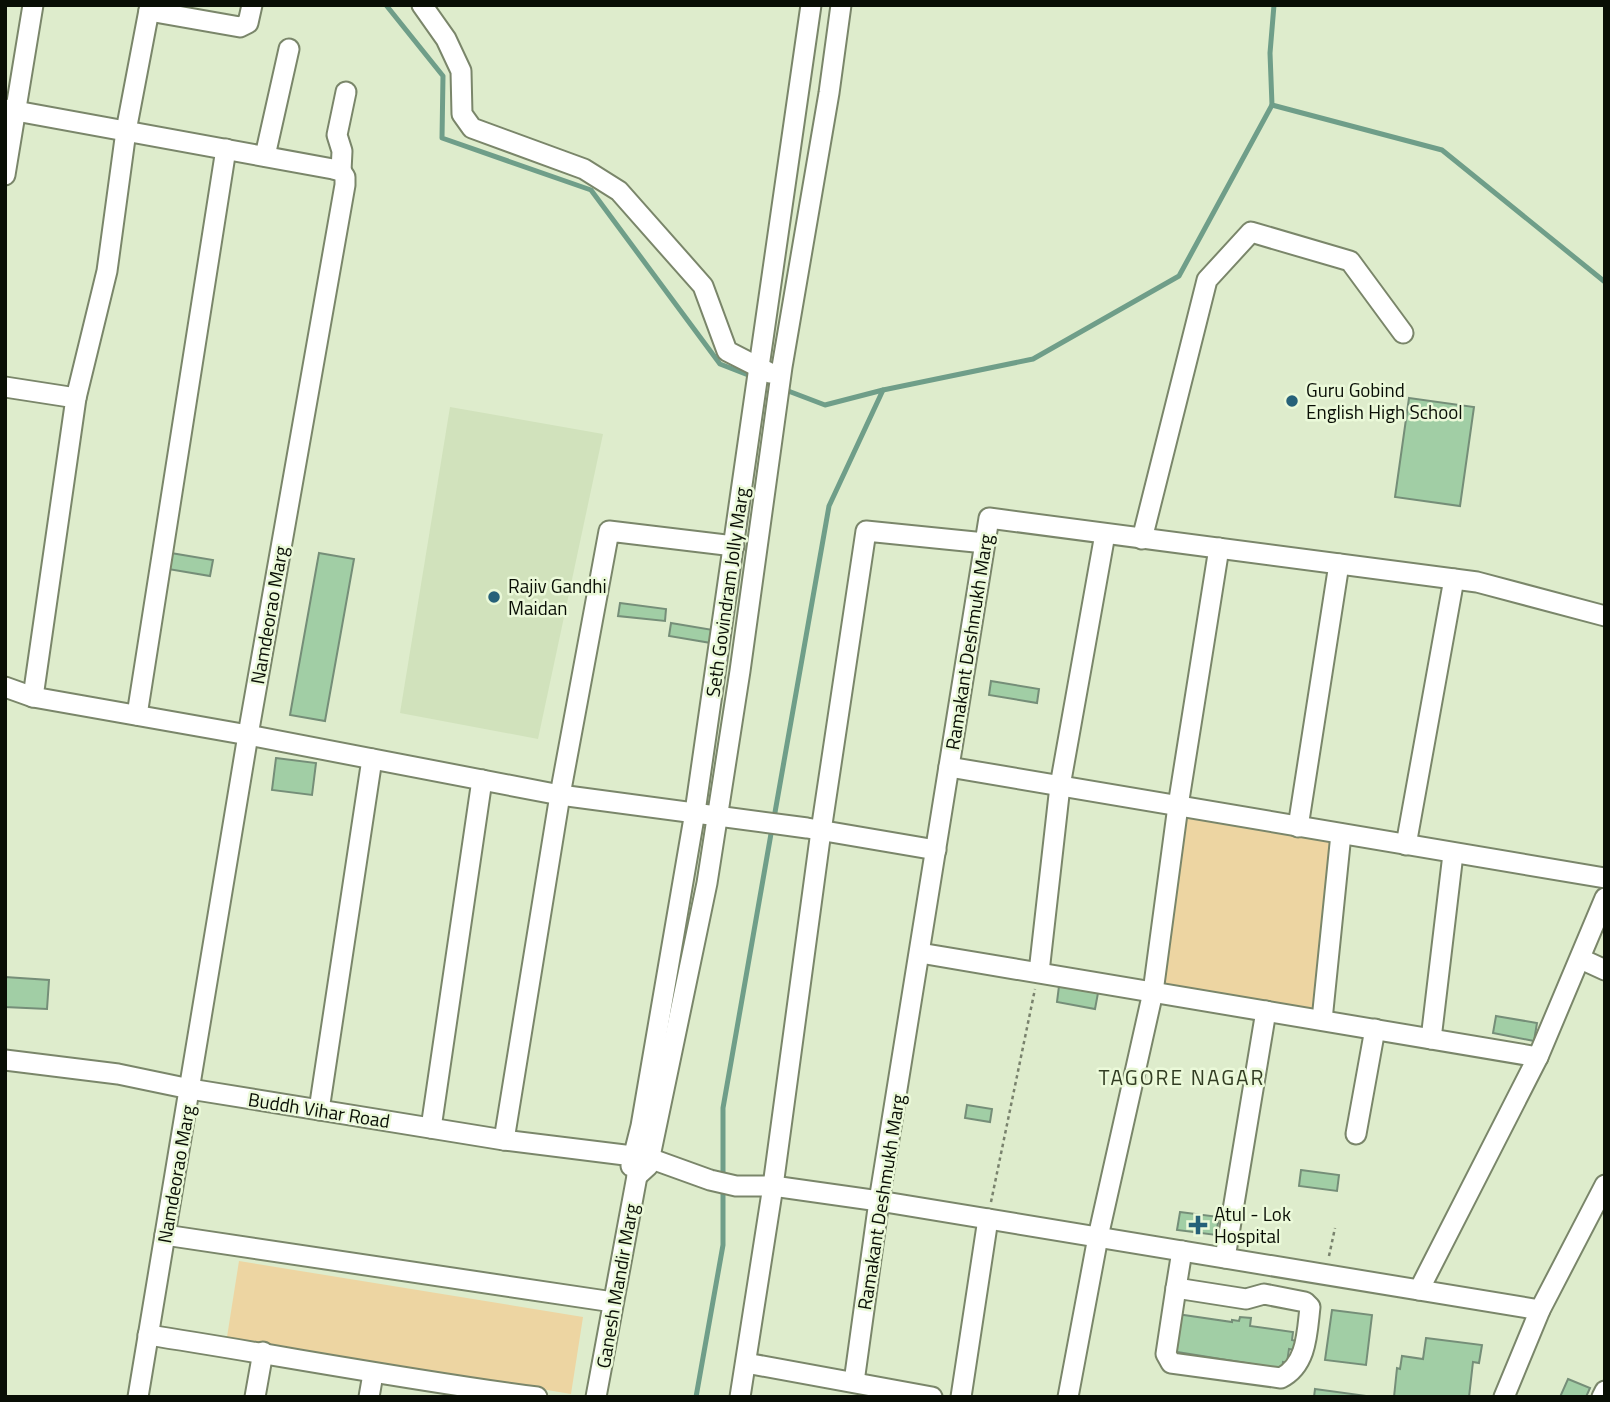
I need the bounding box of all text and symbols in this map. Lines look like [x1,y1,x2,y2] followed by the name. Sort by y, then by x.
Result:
[1306,375,1463,426] place label: Guru Gobind English High School
[1284,393,1300,409] marker: Guru Gobind English High School
[697,485,756,699] street label: Seth Govindram Jolly Marg
[937,532,1000,752] street label: Ramakant Deshmukh Marg
[242,543,295,686] street label: Namdeorao Marg
[508,571,607,622] place label: Rajiv Gandhi Maidan
[486,589,502,605] marker: Rajiv Gandhi Maidan
[1098,1061,1266,1093] district label: TAGORE NAGAR
[246,1084,392,1135] street label: Buddh Vihar Road
[849,1092,912,1312] street label: Ramakant Deshmukh Marg
[149,1102,202,1245] street label: Namdeorao Marg
[1214,1199,1291,1250] place label: Atul - Lok Hospital
[588,1201,645,1370] street label: Ganesh Mandir Marg
[1188,1215,1208,1235] marker: Atul - Lok Hospital

